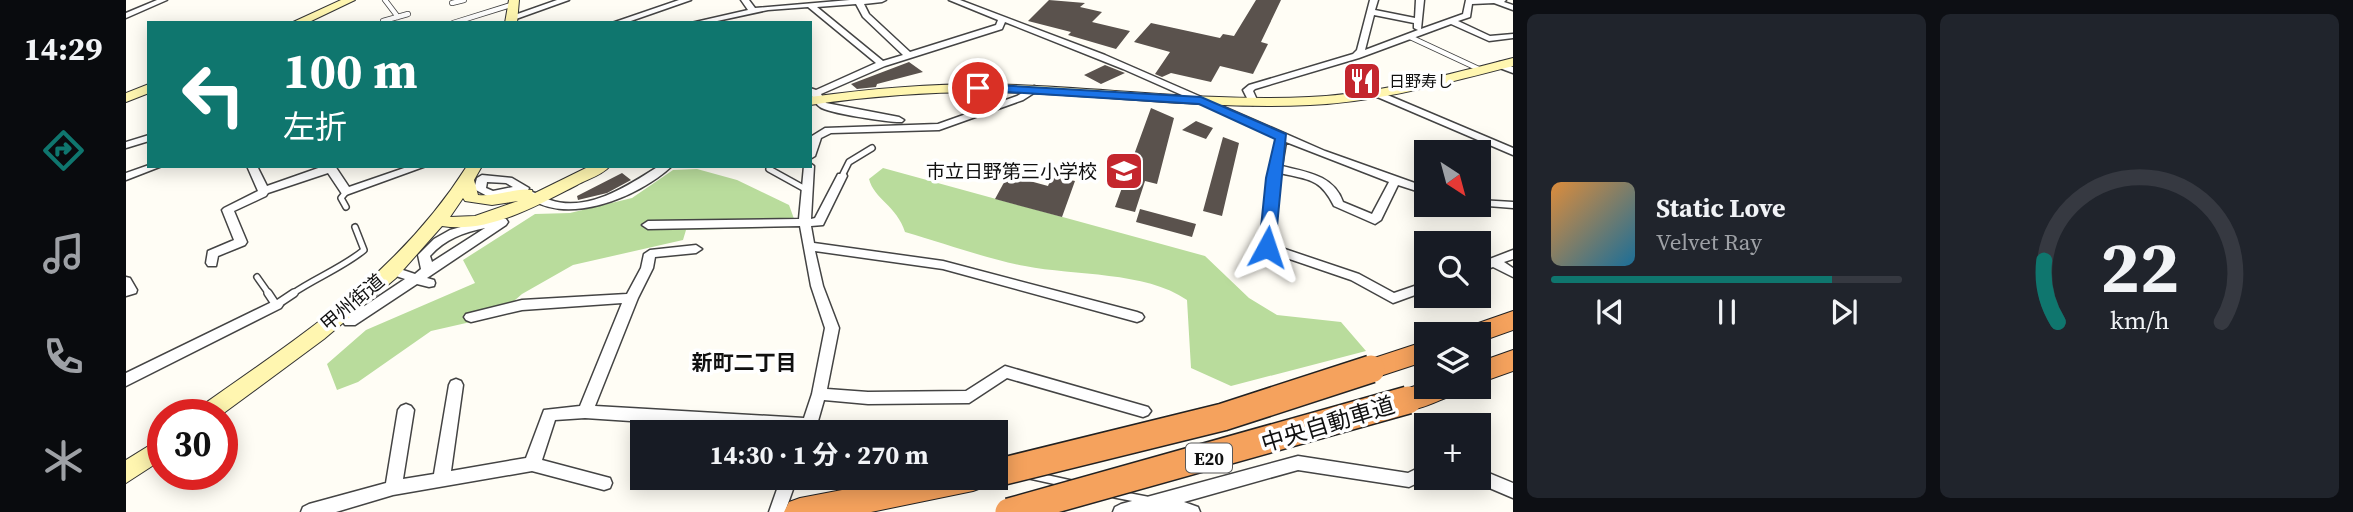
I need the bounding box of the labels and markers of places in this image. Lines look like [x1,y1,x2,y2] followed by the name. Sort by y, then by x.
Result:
[948,58,1008,118] pin
[1341,60,1383,102] restaurant icon: 日野寿し
[1389,70,1453,92] place label: 日野寿し
[1103,150,1145,192] school or university icon: 市立日野第三小学校
[926,158,1097,184] place label: 市立日野第三小学校

